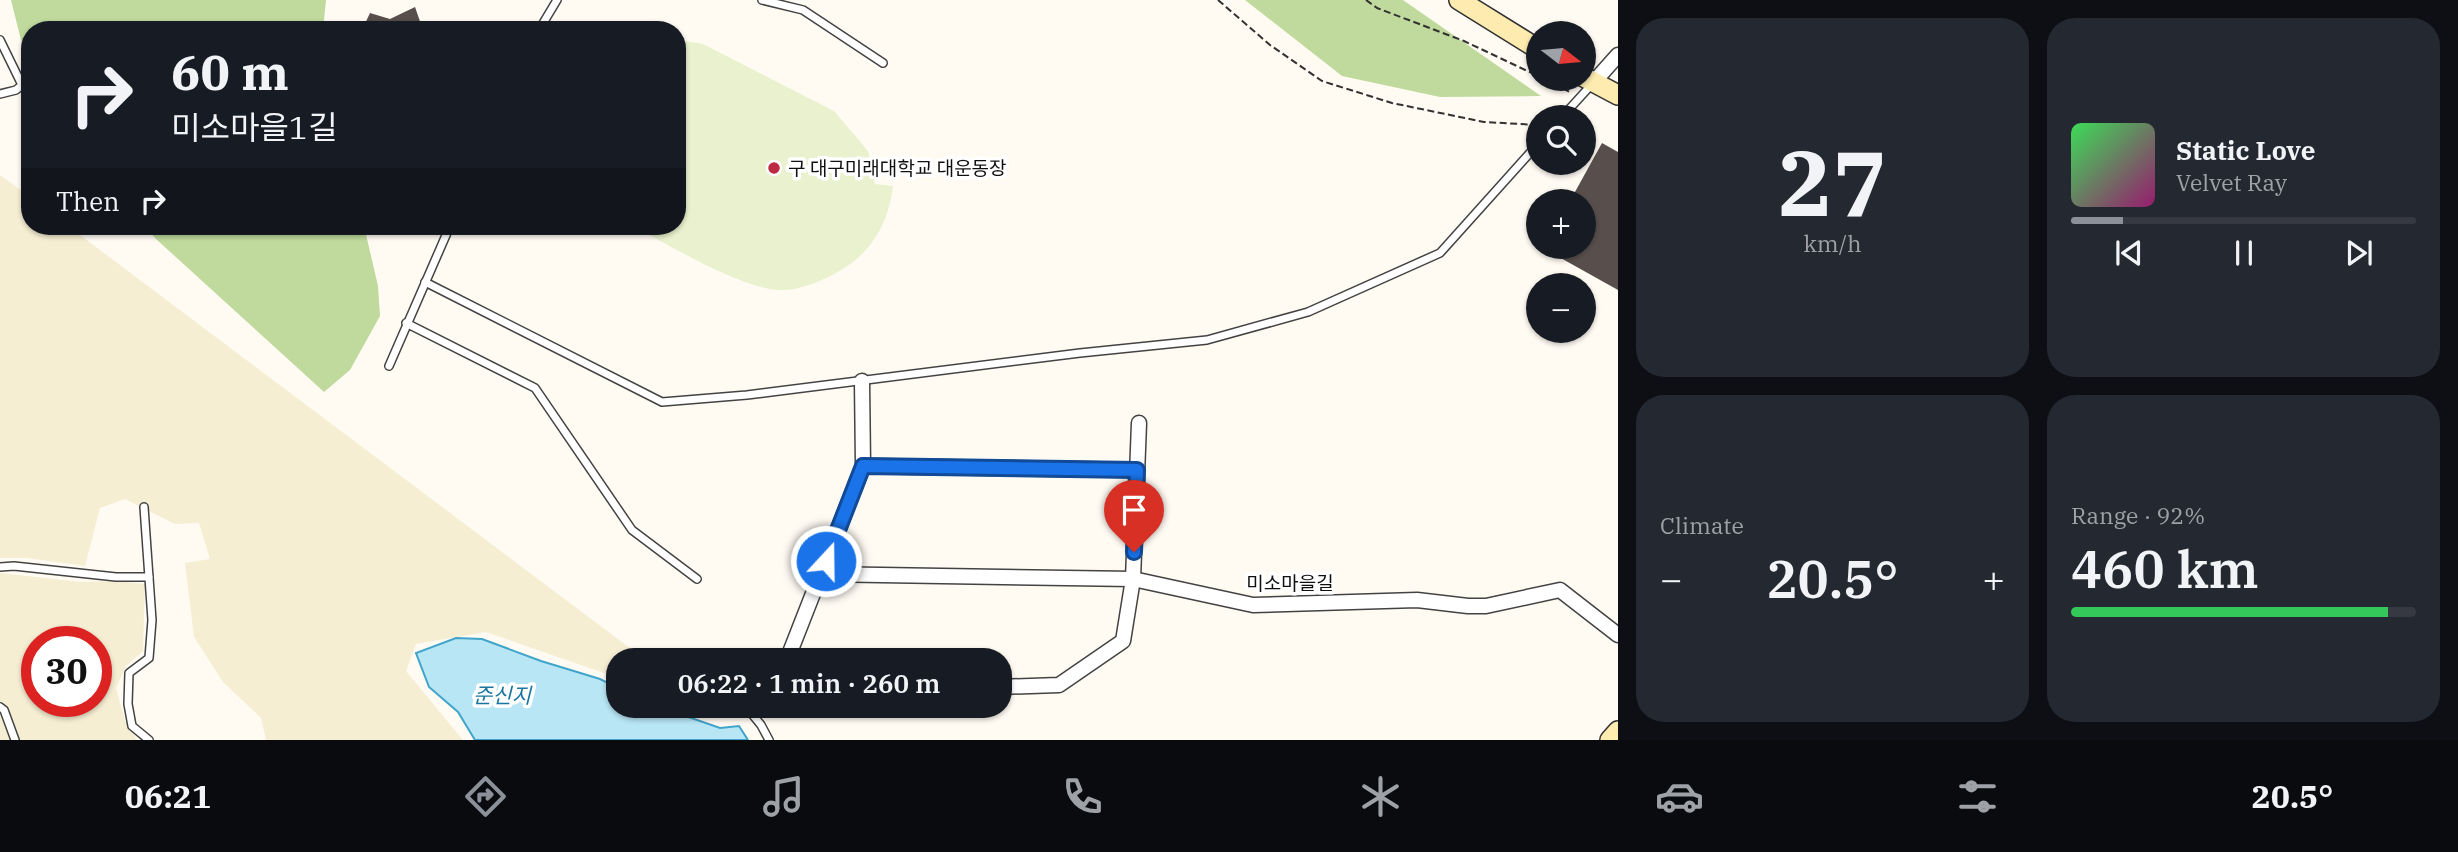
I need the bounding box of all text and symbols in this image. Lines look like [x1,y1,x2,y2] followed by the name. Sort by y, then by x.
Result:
[1526,21,1596,91] north arrow
[1526,21,1596,343] map controls
[171,40,289,103] text: 60 m
[56,49,147,140] icon: right
[1526,105,1596,175] button: search
[171,106,337,148] text: 미소마을1길
[1778,123,1887,241] text: 27
[2176,133,2315,167] text: Static Love
[788,156,1007,180] place label: 구 대구미래대학교 대운동장
[766,160,782,176] marker: 구 대구미래대학교 대운동장
[2176,167,2287,197] text: Velvet Ray
[134,182,172,220] icon: right
[56,184,120,218] text: Then
[1526,189,1596,259] button: +
[1803,228,1862,258] text: km/h
[2110,234,2148,272] icon: previous
[2225,234,2263,272] icon: pause
[2340,234,2378,272] icon: next
[1526,273,1596,343] button: −
[1104,480,1164,552] pin
[1115,491,1153,529] icon: arrive
[2071,500,2205,530] text: Range · 92%
[1660,510,1744,540] text: Climate
[789,524,863,598] position arrow
[2071,535,2259,602] text: 460 km
[1766,545,1899,612] text: 20.5°
[1660,554,1683,603] text: −
[1982,554,2005,603] text: +
[1246,571,1334,595] street label: 미소마을길
[21,626,112,717] speed limit sign: 30
[678,666,940,700] text: 06:22 · 1 min · 260 m
[473,681,533,709] water label: 준신지
[461,772,510,821] icon: directions
[759,772,808,821] icon: music
[1058,772,1107,821] icon: phone
[1356,772,1405,821] icon: climate
[1655,772,1704,821] icon: car
[1953,772,2002,821] icon: filters
[125,775,211,817] text: 06:21
[2252,775,2333,817] text: 20.5°

